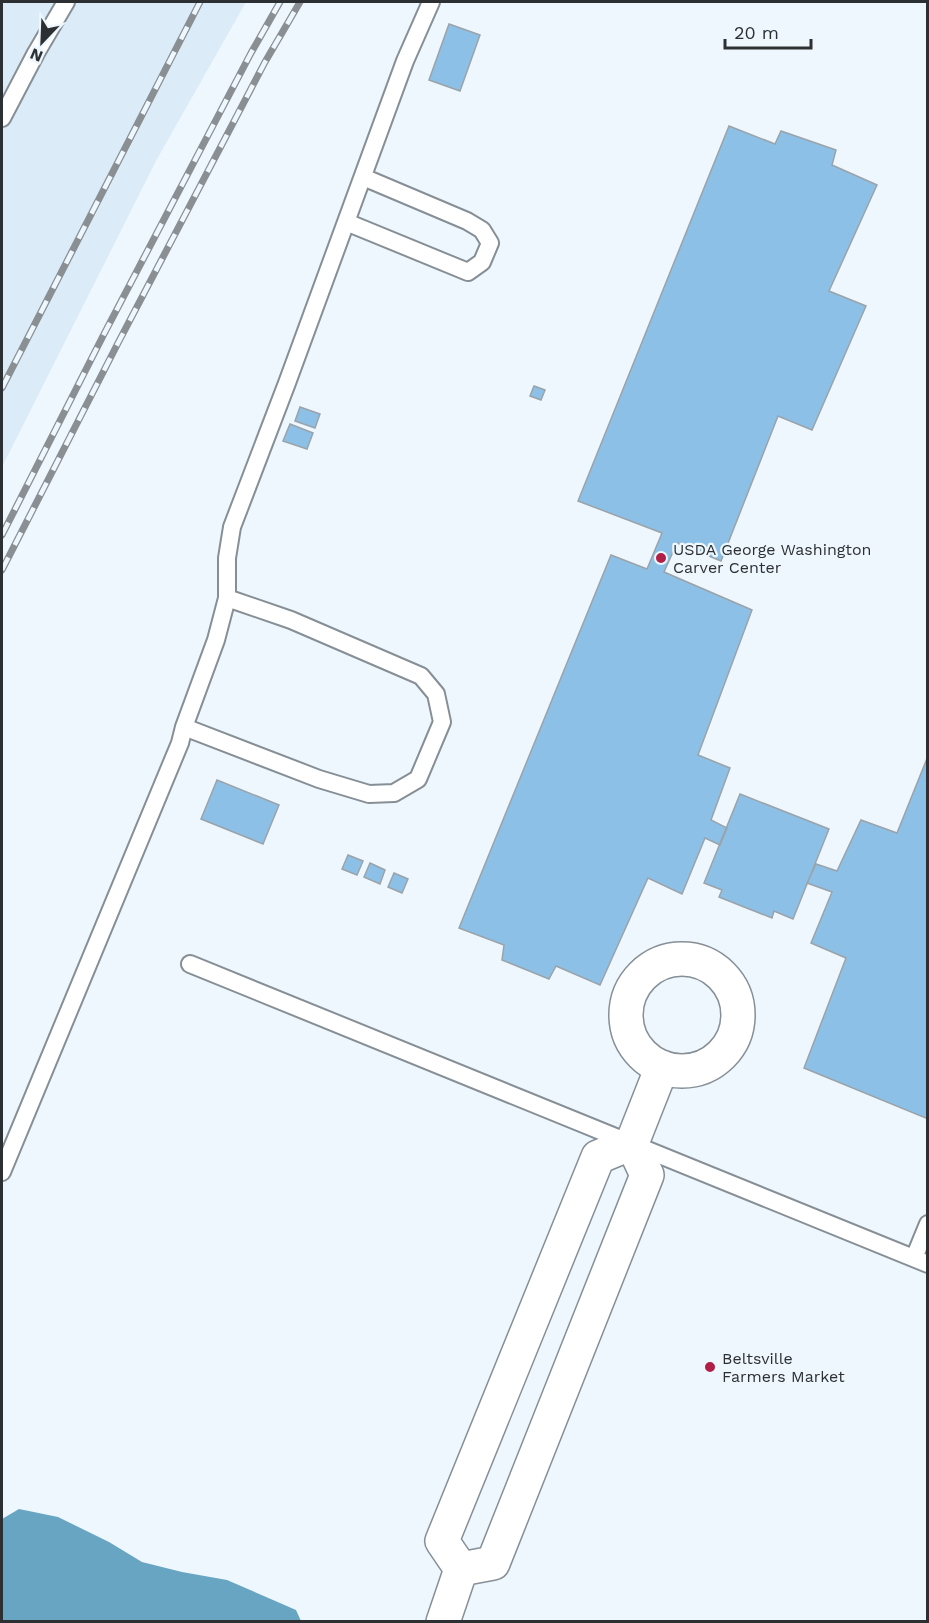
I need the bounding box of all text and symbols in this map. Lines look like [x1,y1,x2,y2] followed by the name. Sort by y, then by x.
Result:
[12,12,72,72] north arrow
[725,12,810,50] scale bar
[734,22,779,43] text: 20 m
[27,44,46,66] text: N
[673,540,872,577] place label: USDA George Washington Carver Center
[654,551,668,565] marker: USDA George Washington Carver Center
[722,1349,845,1386] place label: Beltsville Farmers Market
[703,1360,717,1374] marker: Beltsville Farmers Market

